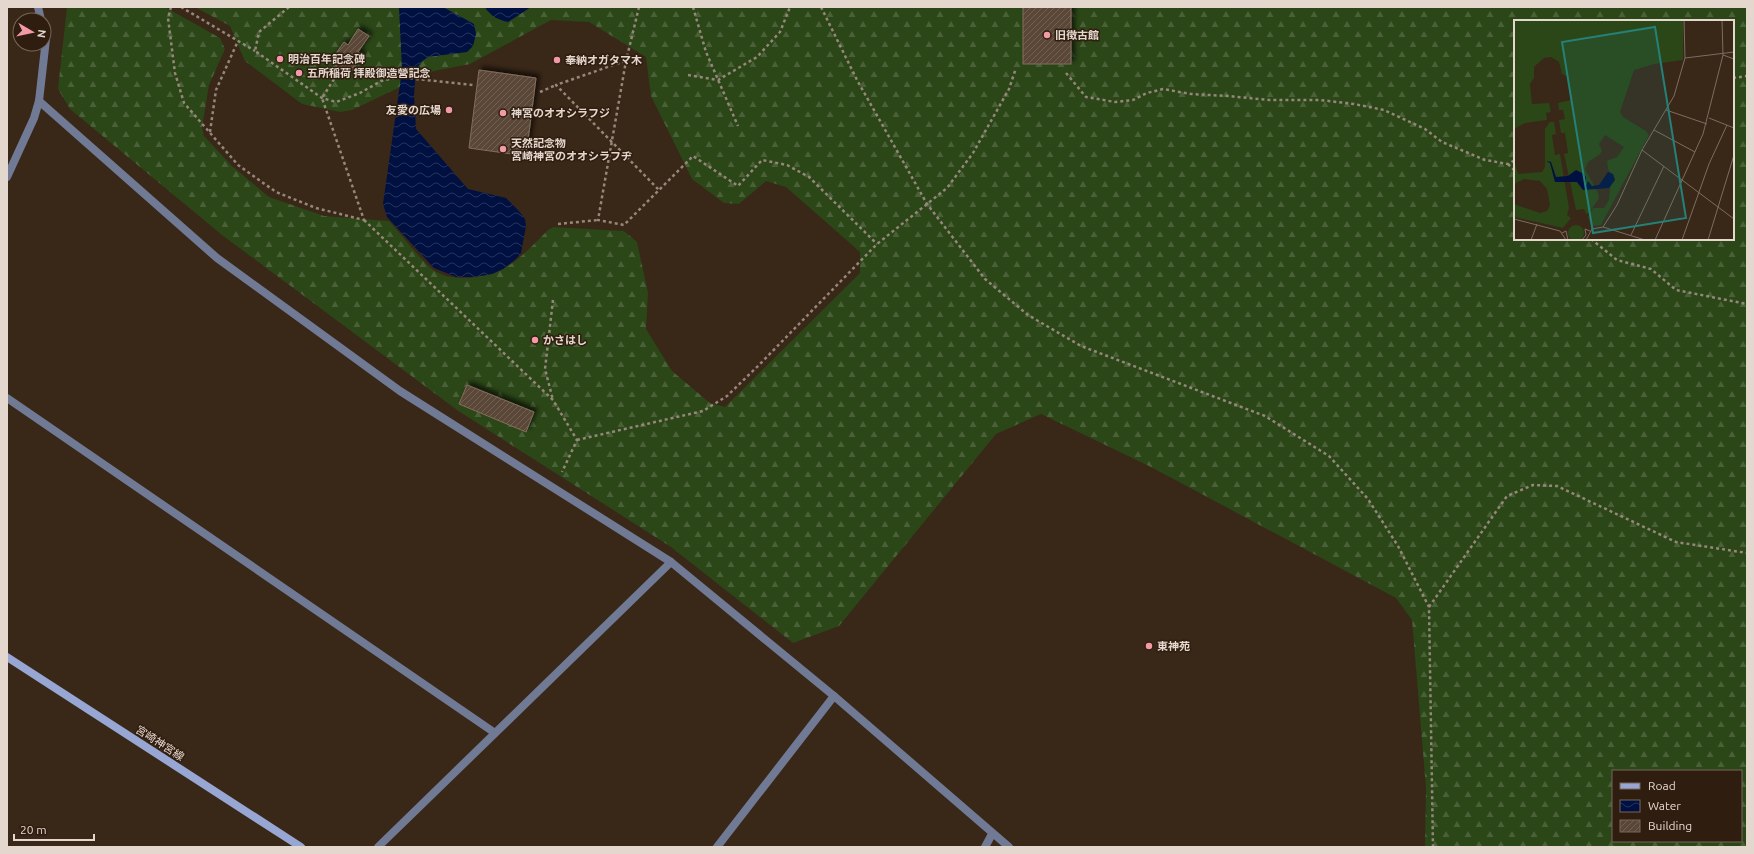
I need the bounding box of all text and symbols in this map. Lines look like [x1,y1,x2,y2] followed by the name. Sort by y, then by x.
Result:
[12,12,52,52] north arrow
[1514,20,1734,240] inset map
[35,29,48,39] text: N
[1055,29,1099,41] place label: 旧徴古館
[1042,30,1052,40] marker: 旧徴古館
[288,53,365,65] place label: 明治百年記念碑
[275,54,285,64] marker: 明治百年記念碑
[565,54,642,66] place label: 奉納オガタマ木
[552,55,562,65] marker: 奉納オガタマ木
[307,67,431,79] place label: 五所稲荷 拝殿御造營記念
[294,68,304,78] marker: 五所稲荷 拝殿御造營記念
[386,104,441,116] place label: 友愛の広場
[444,105,454,115] marker: 友愛の広場
[511,107,610,119] place label: 神宮のオオシラフジ
[498,108,508,118] marker: 神宮のオオシラフジ
[511,137,632,162] place label: 天然記念物 宮崎神宮のオオシラフヂ
[498,144,508,154] marker: 天然記念物 宮崎神宮のオオシラフヂ
[543,334,587,346] place label: かさはし
[530,335,540,345] marker: かさはし
[1157,640,1190,652] place label: 東神苑
[1144,641,1154,651] marker: 東神苑
[134,723,186,763] street label: 宮崎神宮線
[1612,770,1742,842] legend
[1648,779,1676,792] text: Road
[1648,799,1681,812] text: Water
[14,816,94,842] scale bar
[1648,819,1692,832] text: Building
[20,823,47,836] text: 20 m

